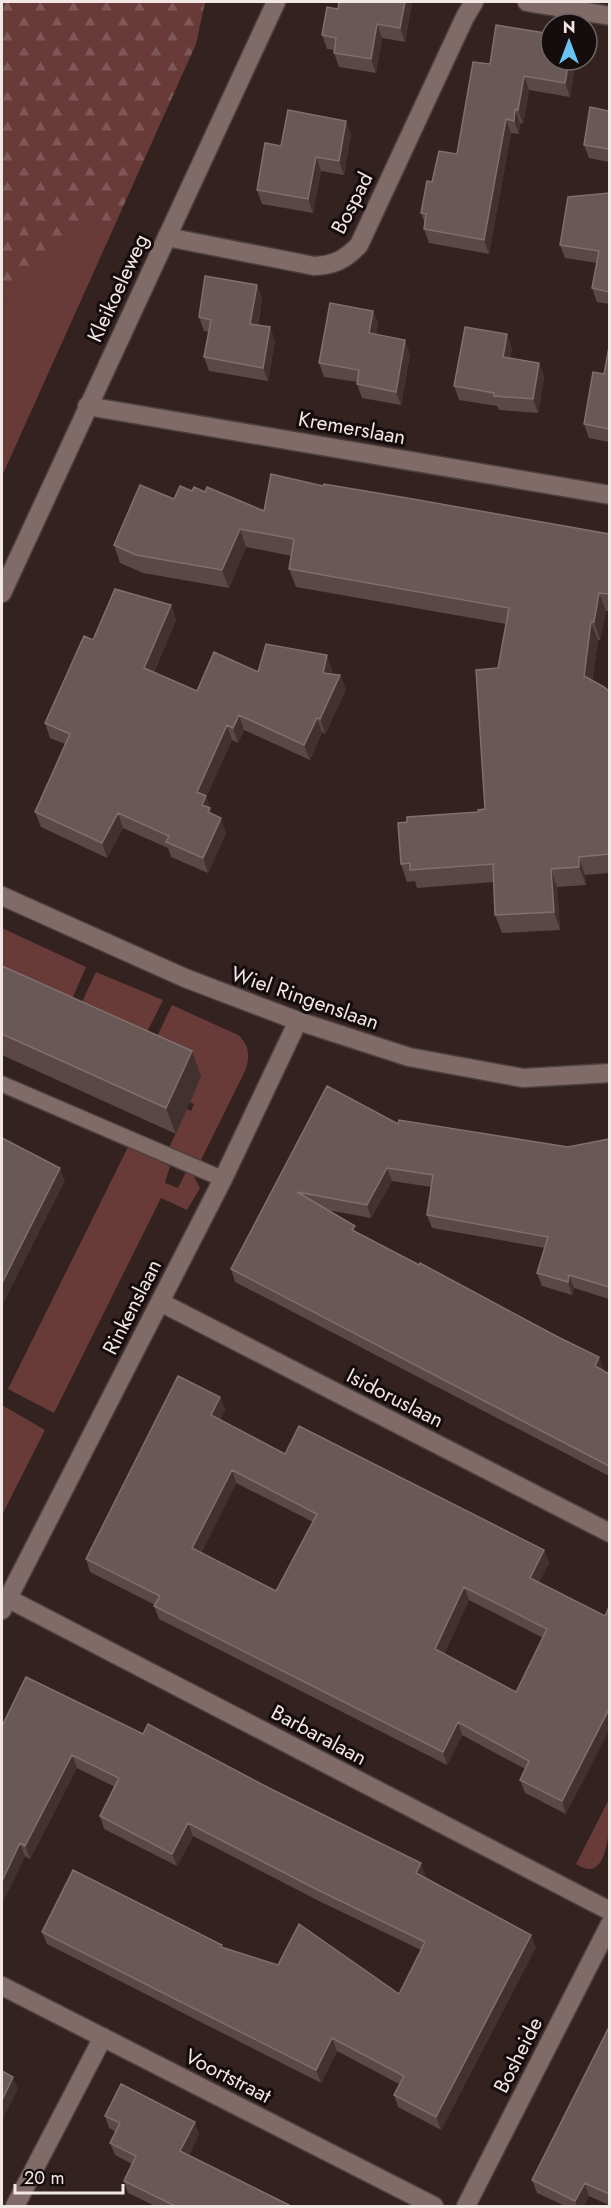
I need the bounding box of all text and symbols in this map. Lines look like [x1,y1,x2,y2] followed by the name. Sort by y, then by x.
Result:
[539,12,599,72] north arrow
[563,16,575,39] text: N
[324,167,380,239] street label: Bospad
[80,229,156,347] street label: Kleikoeleweg
[296,404,408,452] street label: Kremerslaan
[227,959,383,1037] street label: Wiel Ringenslaan
[95,1254,169,1360] street label: Rinkenslaan
[341,1361,449,1435] street label: Isidoruslaan
[266,1697,372,1773] street label: Barbaralaan
[486,2012,550,2098] street label: Bosheide
[180,2041,276,2111] street label: Voortstraat
[15,2157,123,2195] scale bar
[24,2165,64,2191] text: 20 m

